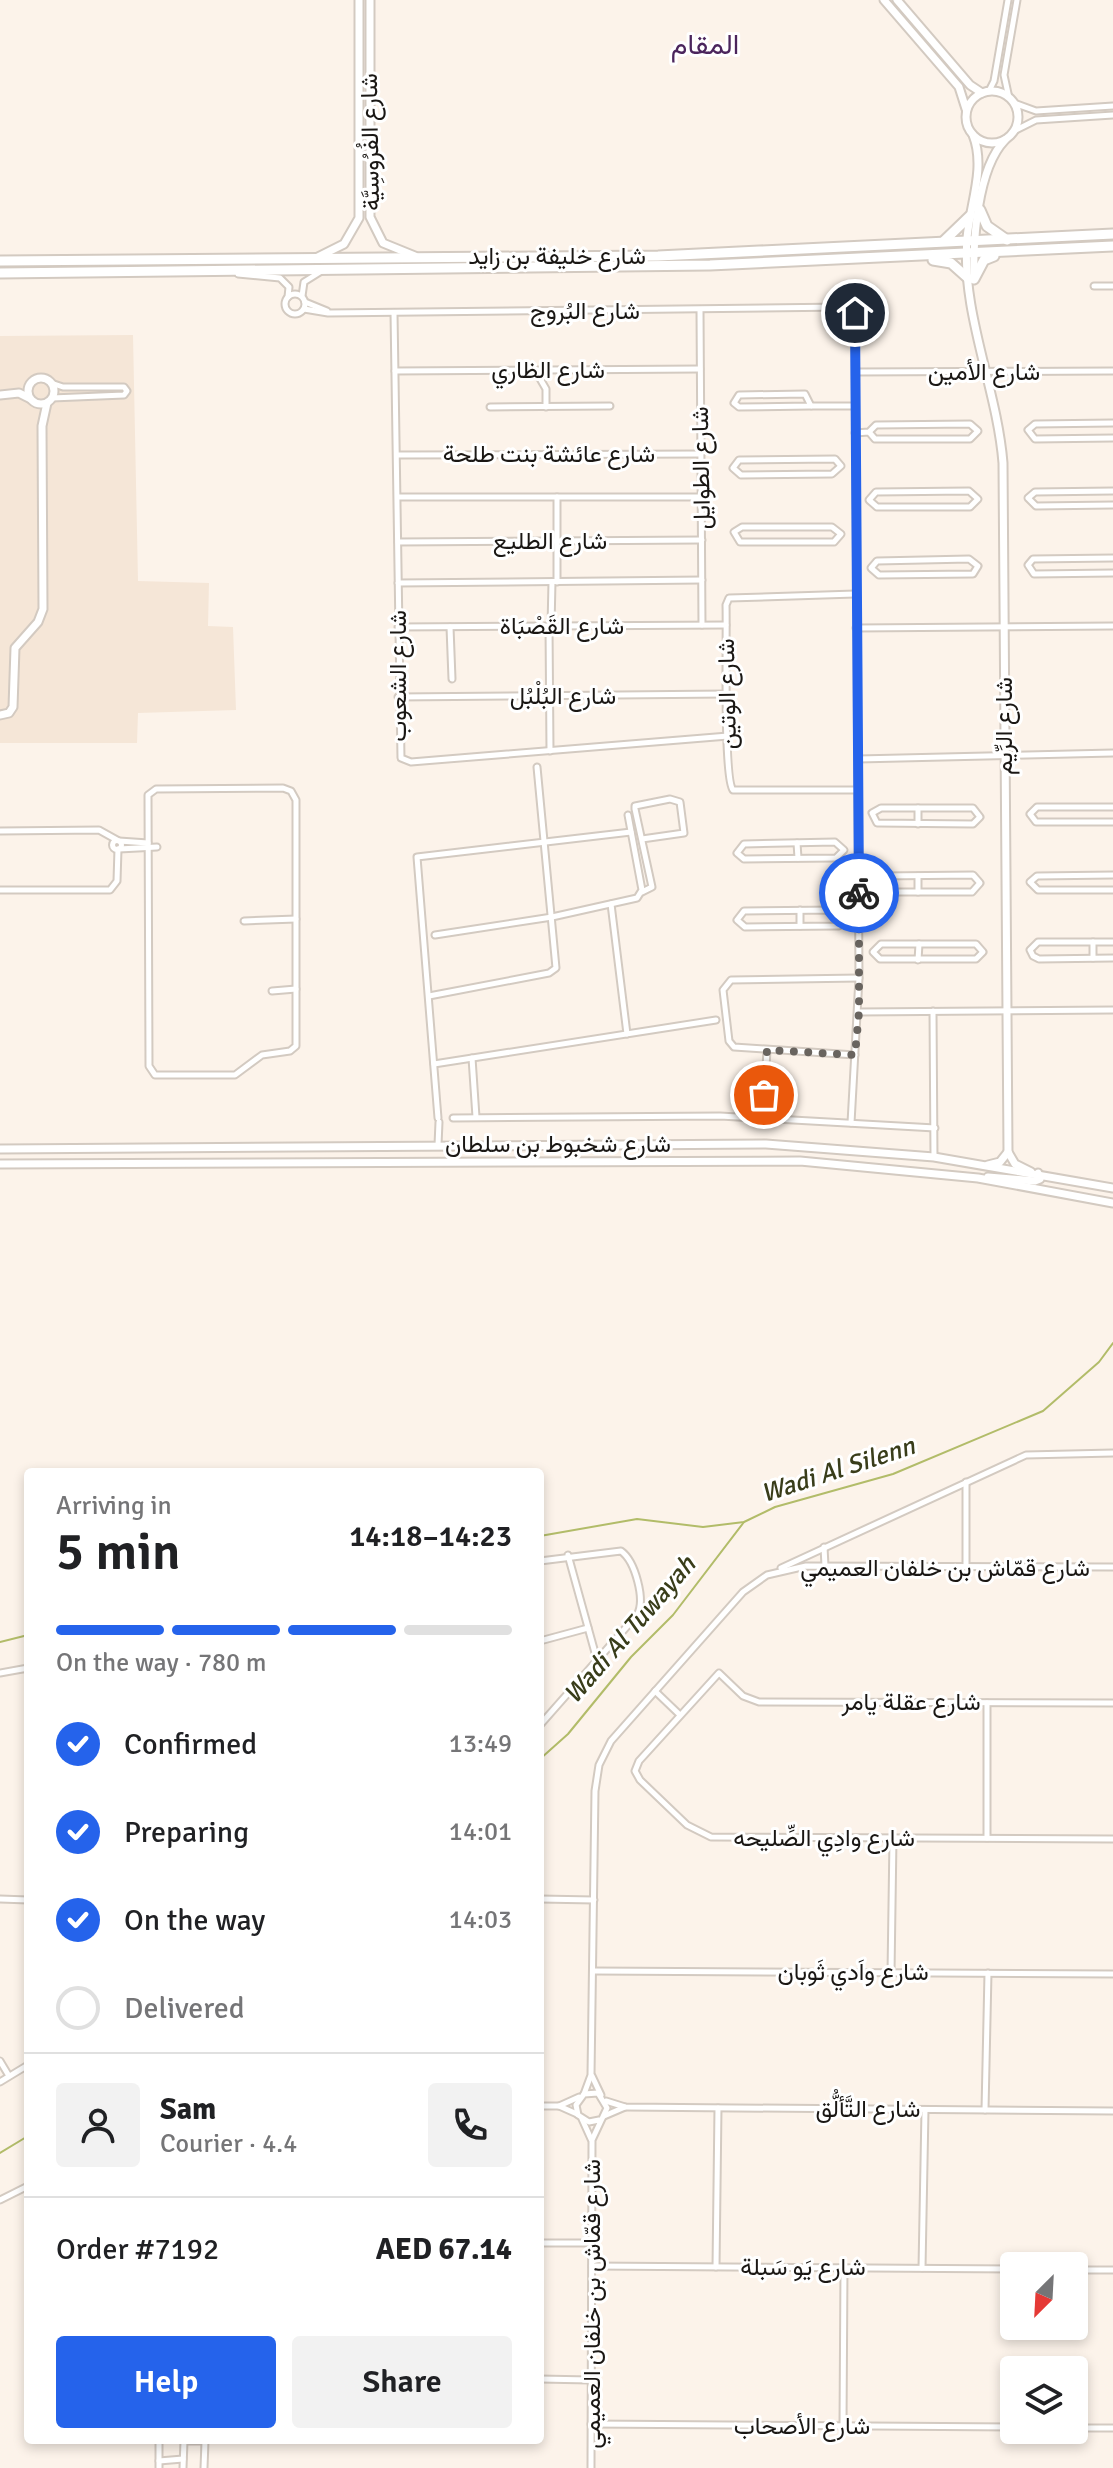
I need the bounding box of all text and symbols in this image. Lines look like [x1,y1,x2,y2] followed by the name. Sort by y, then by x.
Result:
[671,28,739,63] district label: المقام
[354,73,387,211] street label: شارع الفُرُوسِيَّة
[468,241,646,272] street label: شارع خليفة بن زايد
[821,279,889,347] pin
[833,291,877,335] icon: home
[530,296,640,327] street label: شارع البُروج
[491,355,605,389] street label: شارع الظاري
[928,357,1040,388] street label: شارع الأمين
[685,406,718,530] street label: شارع الطوايل
[443,439,655,470] street label: شارع عائشة بنت طلحة
[493,526,607,558] street label: شارع الطليع
[383,610,414,742] street label: شارع الشعوب
[500,611,624,642] street label: شارع القَصْبَاة
[711,638,744,750] street label: شارع الوتين
[989,677,1020,775] street label: شارع الرِّيم
[510,681,616,712] street label: شارع البُلْبُل
[819,853,899,933] courier
[837,871,881,915] icon: bike
[730,1061,798,1129] pin
[742,1073,786,1117] icon: bag
[445,1129,671,1160] street label: شارع شخبوط بن سلطان
[757,1430,920,1510] water label: Wadi Al Silenn
[56,1490,172,1522] text: Arriving in
[349,1518,512,1555] text: 14:18–14:23
[56,1520,181,1584] text: 5 min
[557,1549,703,1710] water label: Wadi Al Tuwayah
[800,1553,1090,1587] street label: شارع قمّاش بن خلفان العميمي
[56,1647,266,1679] text: On the way · 780 m
[840,1687,981,1718] street label: شارع عقلة يامر
[56,1722,100,1766] icon: check
[124,1726,257,1763] text: Confirmed
[449,1728,512,1760] text: 13:49
[56,1810,100,1854] icon: check
[124,1814,249,1851] text: Preparing
[449,1816,512,1848] text: 14:01
[733,1823,915,1857] street label: شارع وادِي الصِّليحه
[56,1898,100,1942] icon: check
[124,1902,265,1939] text: On the way
[449,1904,512,1936] text: 14:03
[777,1957,929,1991] street label: شارع واَدي ثَوبان
[124,1990,245,2027] text: Delivered
[56,2083,140,2167] button: person
[428,2083,512,2167] button: phone
[816,2089,920,2125] street label: شارع التَّألُّق
[160,2091,216,2128] text: Sam
[160,2128,297,2160] text: Courier · 4.4
[577,2159,611,2449] street label: شارع قمّاش بن خلفان العميمي
[56,2231,219,2268] text: Order #7192
[376,2231,512,2268] text: AED 67.14
[740,2252,866,2283] street label: شارع يَو سَبلة
[1000,2252,1088,2340] north arrow
[1000,2252,1088,2444] map controls
[56,2336,276,2428] button: Help
[292,2336,512,2428] button: Share
[1000,2356,1088,2444] button: layers
[734,2411,870,2442] street label: شارع الأصحاب

